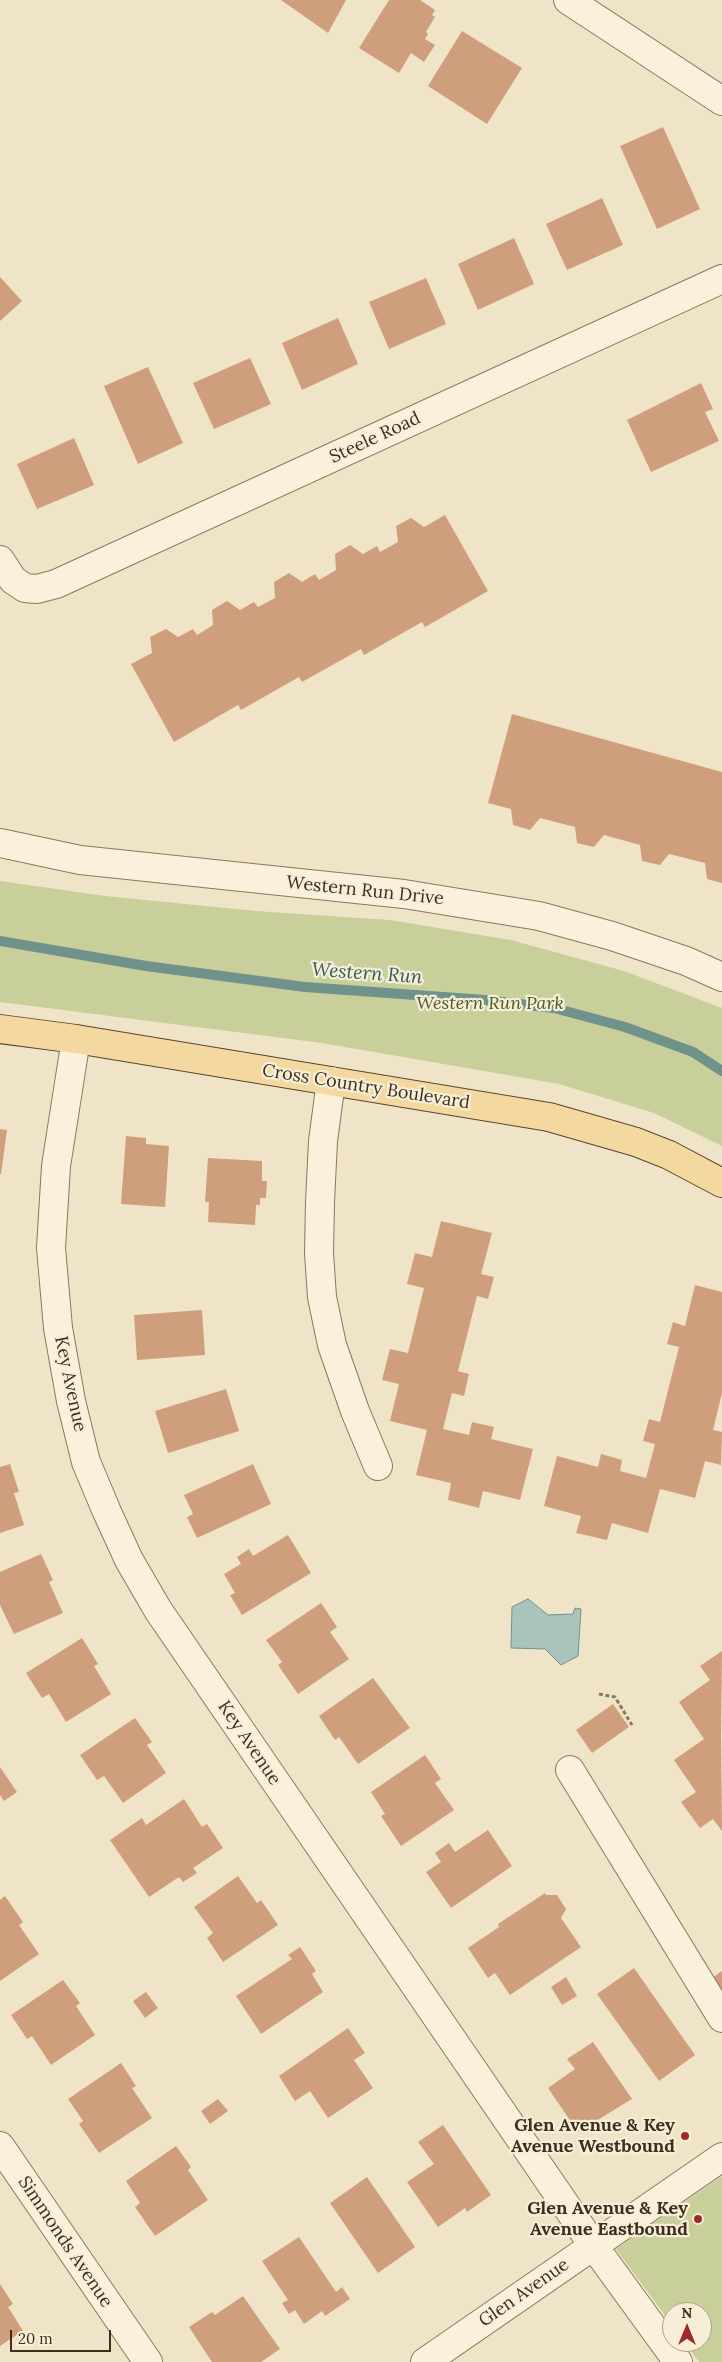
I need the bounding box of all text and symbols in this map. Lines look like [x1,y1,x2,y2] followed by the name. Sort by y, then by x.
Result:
[326,408,424,468] street label: Steele Road
[285,872,445,910] street label: Western Run Drive
[311,959,423,989] water label: Western Run
[416,993,564,1015] park label: Western Run Park
[261,1060,471,1114] street label: Cross Country Boulevard
[49,1334,91,1434] street label: Key Avenue
[213,1697,285,1789] street label: Key Avenue
[511,2115,675,2158] place label: Glen Avenue & Key Avenue Westbound
[679,2130,691,2142] marker: Glen Avenue & Key Avenue Westbound
[13,2172,117,2312] street label: Simmonds Avenue
[527,2198,688,2240] place label: Glen Avenue & Key Avenue Eastbound
[692,2213,704,2225] marker: Glen Avenue & Key Avenue Eastbound
[475,2254,573,2332] street label: Glen Avenue
[662,2302,712,2352] north arrow
[682,2304,692,2322] text: N
[12,2320,114,2352] scale bar
[18,2329,53,2348] text: 20 m

